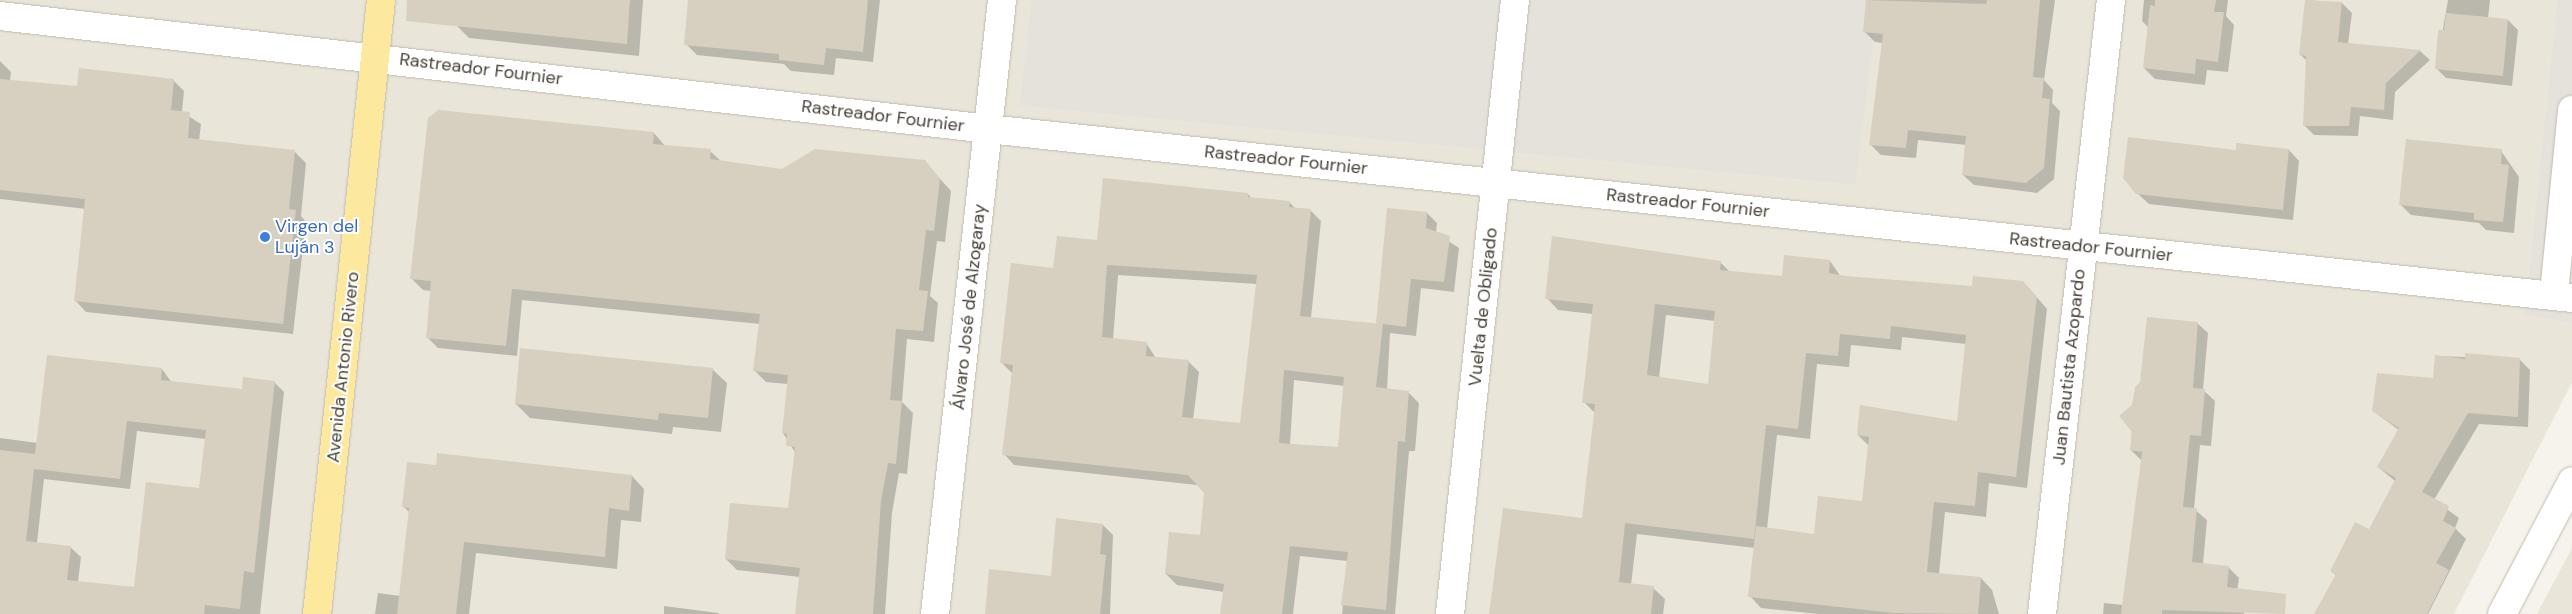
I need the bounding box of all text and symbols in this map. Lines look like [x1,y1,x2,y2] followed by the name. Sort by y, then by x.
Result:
[398,48,564,90] street label: Rastreador Fournier
[800,95,966,137] street label: Rastreador Fournier
[1203,141,1369,179] street label: Rastreador Fournier
[1605,184,1771,222] street label: Rastreador Fournier
[947,203,991,411] street label: Álvaro José de Alzogaray
[275,216,358,258] place label: Virgen del Luján 3
[1464,226,1502,388] street label: Vuelta de Obligado
[2008,228,2174,266] street label: Rastreador Fournier
[259,231,271,243] marker: Virgen del Luján 3
[2048,268,2090,466] street label: Juan Bautista Azopardo
[322,270,364,464] street label: Avenida Antonio Rivero

